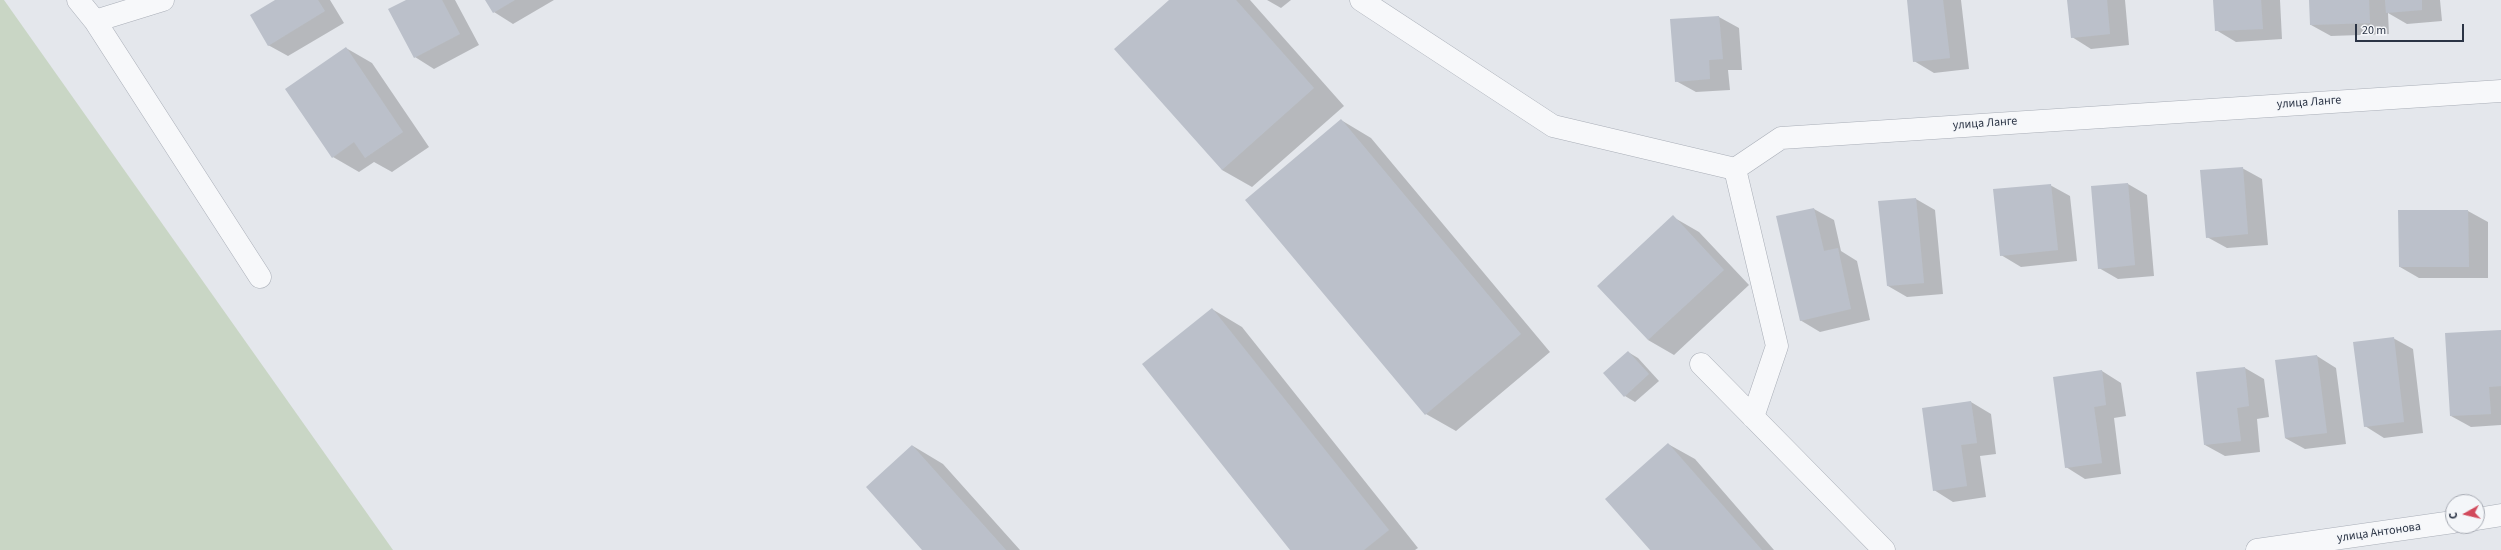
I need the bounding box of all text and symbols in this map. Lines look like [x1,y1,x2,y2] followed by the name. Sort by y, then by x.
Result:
[2357,16,2466,42] scale bar
[2362,22,2386,39] text: 20 m
[2276,94,2342,112] street label: улица Ланге
[1952,115,2018,133] street label: улица Ланге
[2445,494,2485,534] north arrow
[2446,511,2461,520] text: С
[2336,520,2422,546] street label: улица Антонова

